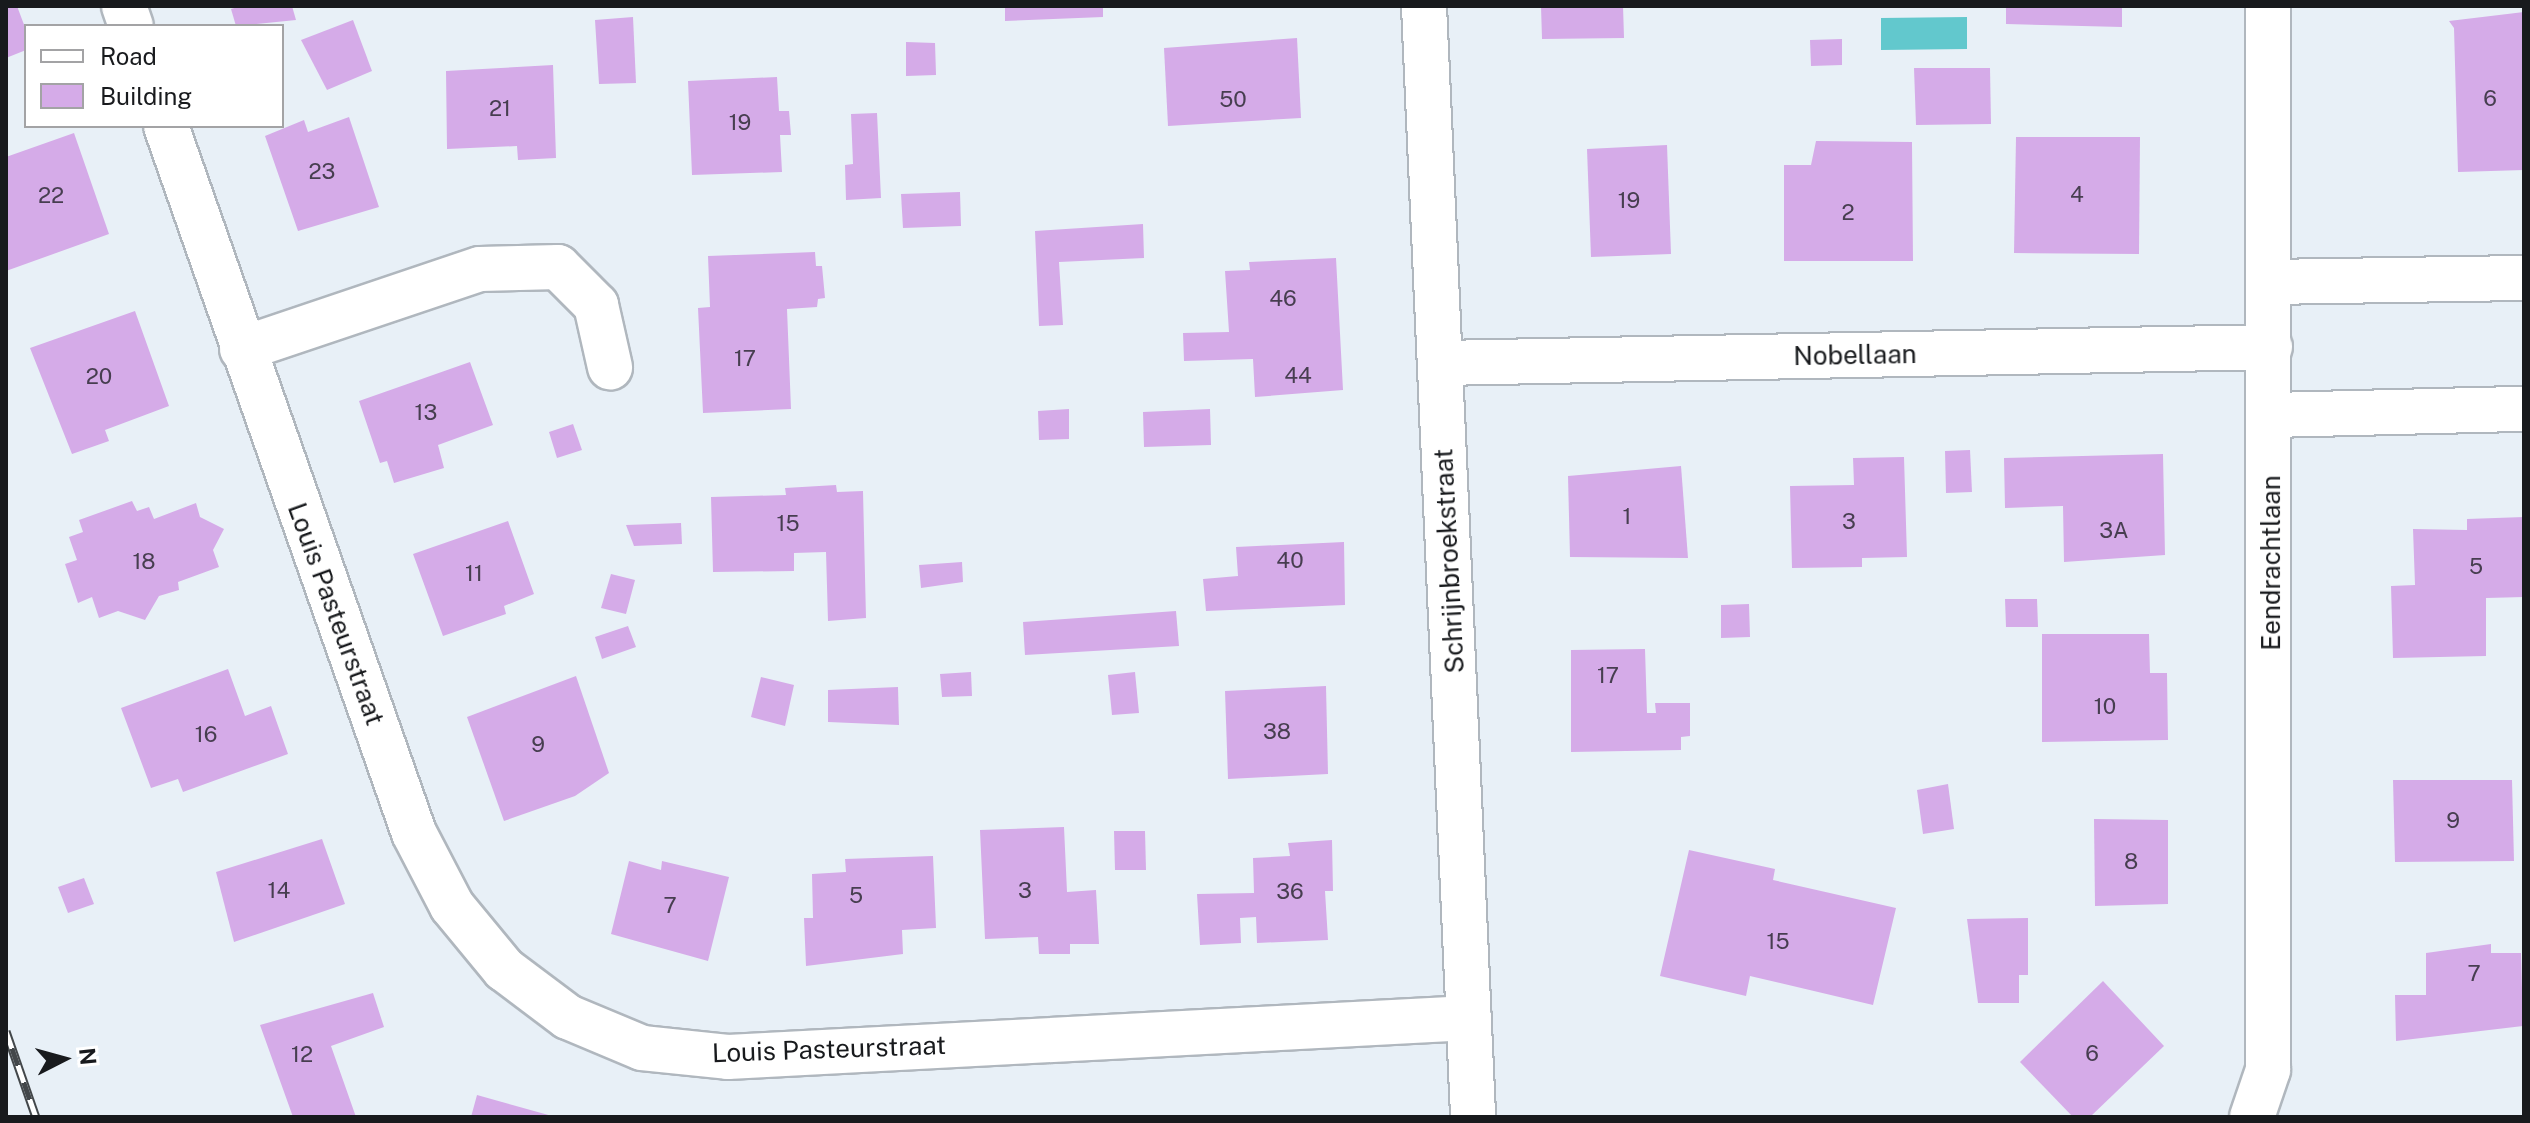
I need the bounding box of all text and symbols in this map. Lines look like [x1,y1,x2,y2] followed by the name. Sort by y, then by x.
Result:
[24,24,284,128] legend
[100,42,157,70] text: Road
[100,82,192,110] text: Building
[2483,86,2497,112] house number: 6
[1219,87,1247,113] house number: 50
[489,96,511,122] house number: 21
[729,110,751,136] house number: 19
[309,159,335,185] house number: 23
[2070,182,2084,208] house number: 4
[38,183,64,209] house number: 22
[1618,188,1640,214] house number: 19
[1841,200,1855,226] house number: 2
[1269,286,1297,312] house number: 46
[1793,338,1917,372] street label: Nobellaan
[734,346,756,372] house number: 17
[1284,363,1312,389] house number: 44
[86,364,112,390] house number: 20
[415,400,437,426] house number: 13
[1428,448,1470,674] street label: Schrijnbroekstraat
[2255,475,2287,651] street label: Eendrachtlaan
[281,498,391,730] street label: Louis Pasteurstraat
[1623,504,1631,530] house number: 1
[1842,509,1856,535] house number: 3
[776,511,800,537] house number: 15
[2099,518,2129,544] house number: 3A
[1276,548,1304,574] house number: 40
[132,549,156,575] house number: 18
[2469,554,2483,580] house number: 5
[465,561,483,587] house number: 11
[1597,663,1619,689] house number: 17
[2094,694,2116,720] house number: 10
[1263,719,1291,745] house number: 38
[195,722,217,748] house number: 16
[531,732,545,758] house number: 9
[2446,808,2460,834] house number: 9
[2124,849,2138,875] house number: 8
[268,878,290,904] house number: 14
[1018,878,1032,904] house number: 3
[1276,879,1304,905] house number: 36
[849,883,863,909] house number: 5
[663,893,677,919] house number: 7
[1766,929,1790,955] house number: 15
[2467,961,2481,987] house number: 7
[24,1019,104,1099] north arrow
[711,1029,947,1069] street label: Louis Pasteurstraat
[2085,1041,2099,1067] house number: 6
[291,1042,313,1068] house number: 12
[74,1047,102,1066] text: N

